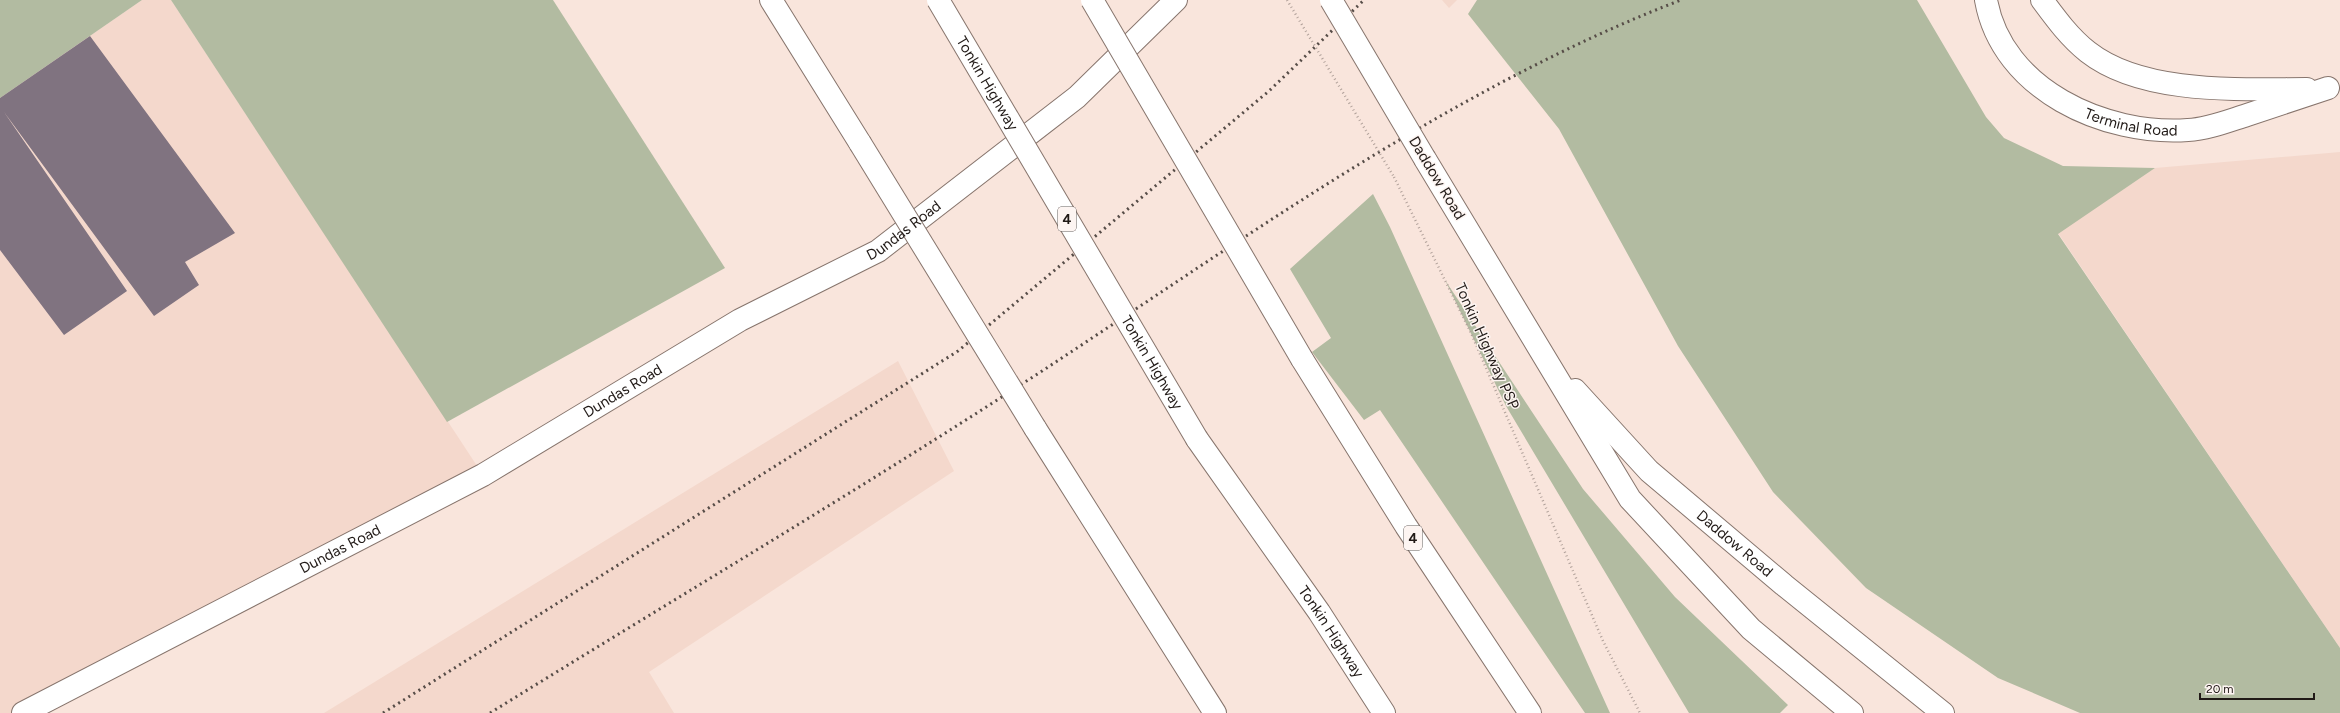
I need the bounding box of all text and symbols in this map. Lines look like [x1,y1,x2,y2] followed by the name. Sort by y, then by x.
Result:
[953,33,1022,134] street label: Tonkin Highway
[2082,104,2178,140] street label: Terminal Road
[1405,133,1469,223] street label: Daddow Road
[863,197,944,264] street label: Dundas Road
[1058,207,1076,231] road number: 4
[1451,280,1523,412] street label: Tonkin Highway PSP
[1117,312,1187,413] street label: Tonkin Highway
[580,360,665,421] street label: Dundas Road
[1693,506,1777,581] street label: Daddow Road
[297,521,384,577] street label: Dundas Road
[1404,526,1422,550] road number: 4
[1294,582,1368,681] street label: Tonkin Highway
[2200,675,2314,701] scale bar
[2206,682,2234,696] text: 20 m

